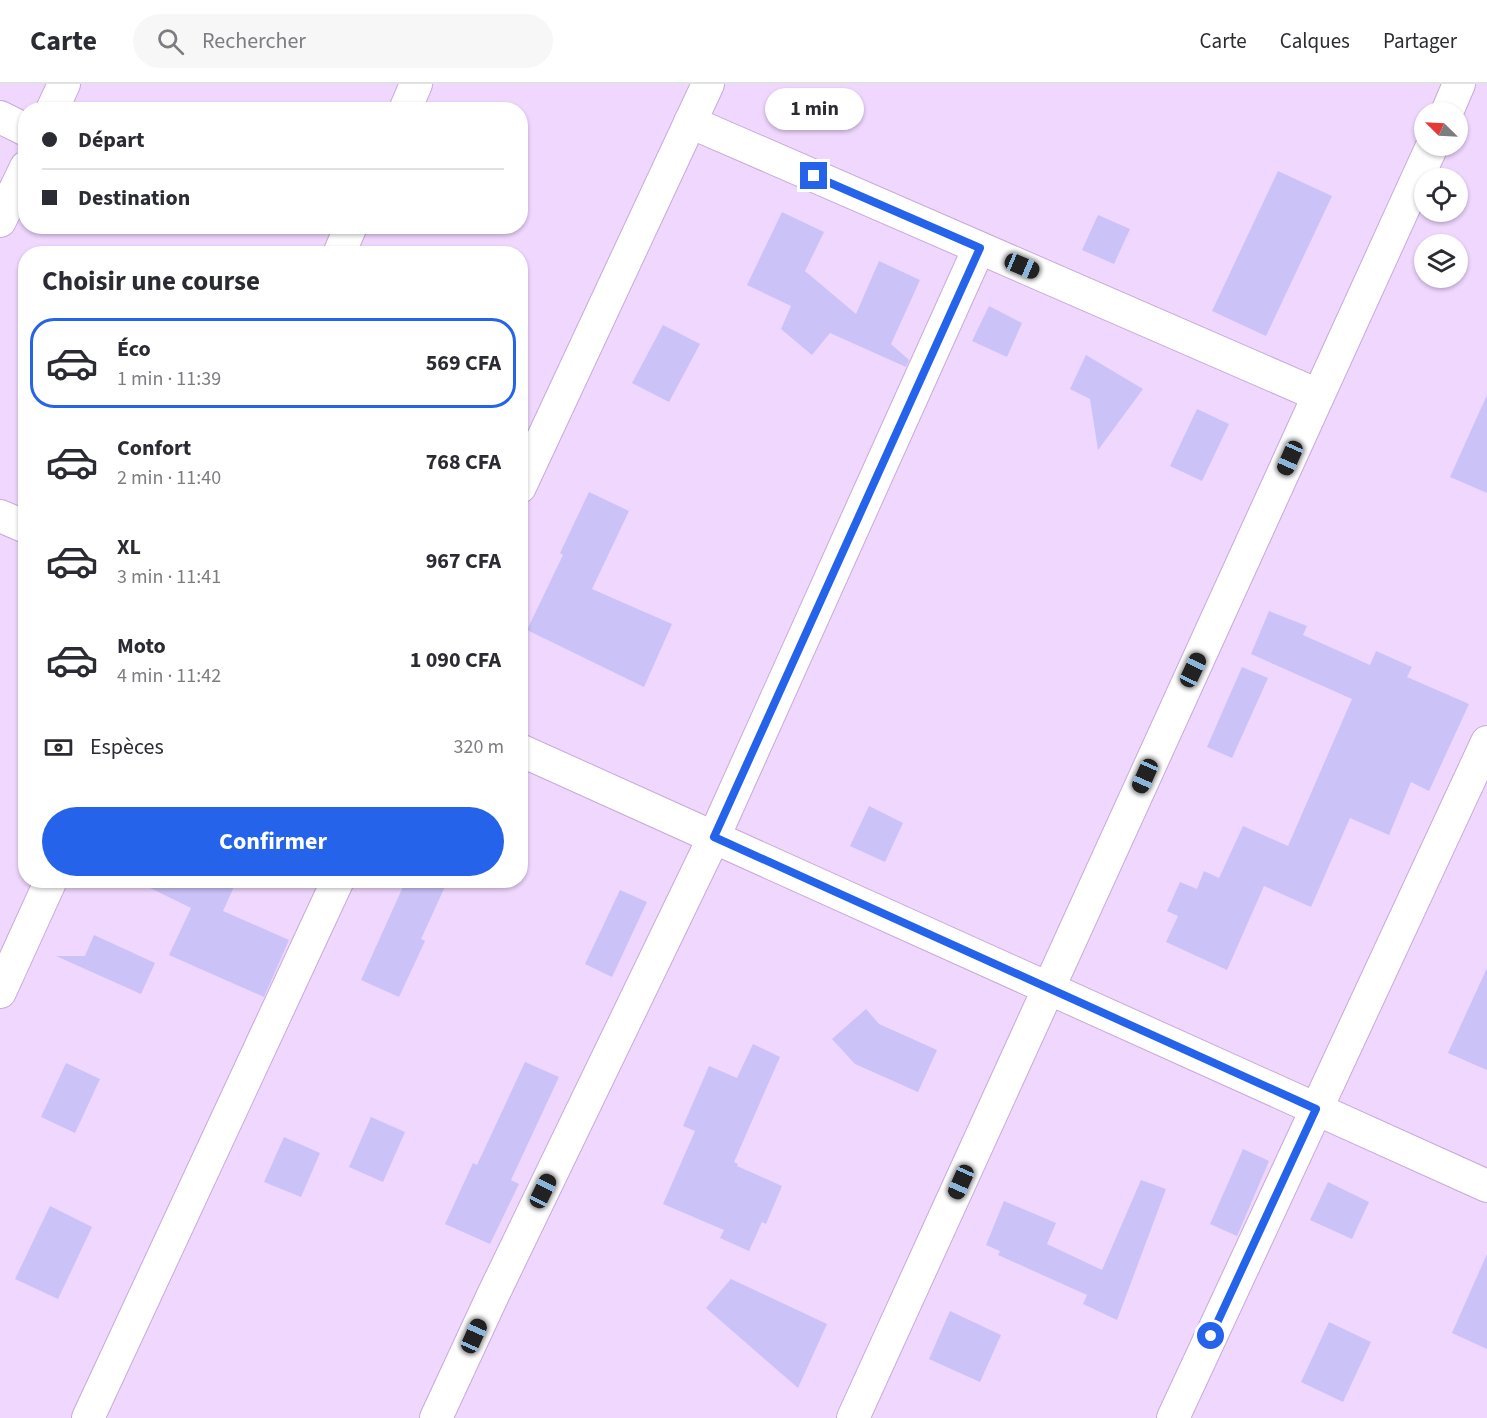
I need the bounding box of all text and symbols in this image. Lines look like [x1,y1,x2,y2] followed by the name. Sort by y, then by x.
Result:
[133,14,553,68] search box
[30,21,97,61] text: Carte
[154,25,187,58] icon: search
[202,25,306,57] text: Rechercher
[1200,26,1247,56] text: Carte
[1280,26,1350,56] text: Calques
[1383,26,1457,56] text: Partager
[764,89,864,131] callout: 1 min
[790,95,839,123] text: 1 min
[1414,102,1468,156] north arrow
[1414,102,1468,288] map controls
[78,124,145,156] text: Départ
[800,162,827,189] route end
[1414,168,1468,222] button: locate
[78,182,190,214] text: Destination
[1414,234,1468,288] button: layers
[1002,251,1042,281] car
[42,262,260,301] text: Choisir une course
[117,333,151,365] text: Éco
[45,336,99,390] icon: car
[426,347,501,379] text: 569 CFA
[117,365,221,393] text: 1 min · 11:39
[117,432,191,464] text: Confort
[45,435,99,489] icon: car
[1274,438,1306,478] car
[426,446,501,478] text: 768 CFA
[117,464,221,492] text: 2 min · 11:40
[117,531,141,563] text: XL
[45,534,99,588] icon: car
[426,545,501,577] text: 967 CFA
[117,563,221,591] text: 3 min · 11:41
[117,630,166,662] text: Moto
[45,633,99,687] icon: car
[410,644,501,676] text: 1 090 CFA
[1177,650,1209,690] car
[117,662,221,690] text: 4 min · 11:42
[42,731,75,764] icon: cash
[90,731,164,763] text: Espèces
[454,733,504,761] text: 320 m
[1129,756,1161,796] car
[42,807,504,876] button: Confirmer
[945,1162,977,1202] car
[527,1171,559,1211] car
[458,1316,490,1356] car
[1197,1322,1224,1349] route start

